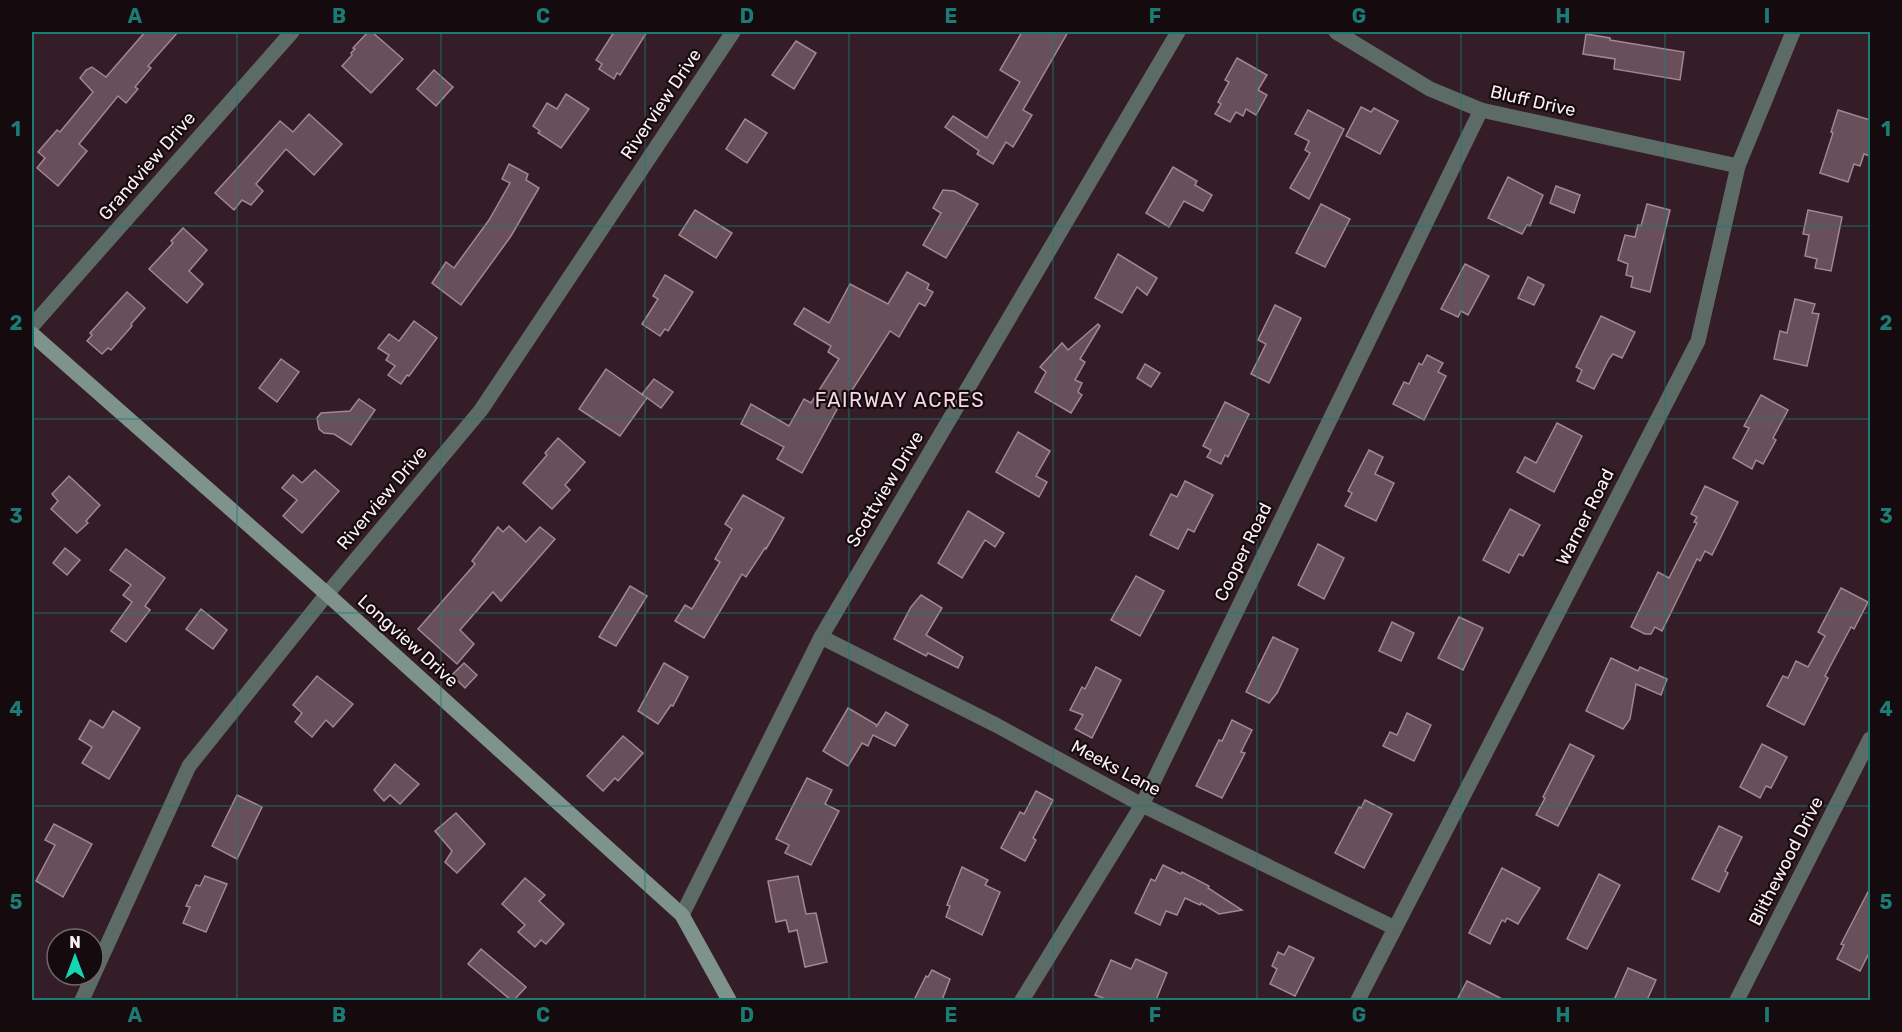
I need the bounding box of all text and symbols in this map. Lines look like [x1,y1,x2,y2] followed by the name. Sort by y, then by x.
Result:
[128,4,143,28] text: A
[332,4,346,28] text: B
[536,4,550,28] text: C
[740,4,754,28] text: D
[945,4,957,28] text: E
[1149,4,1161,28] text: F
[1352,4,1366,28] text: G
[1556,4,1570,28] text: H
[1764,4,1770,28] text: I
[616,45,706,163] street label: Riverview Drive
[1488,80,1578,122] street label: Bluff Drive
[94,107,200,225] street label: Grandview Drive
[11,117,21,141] text: 1
[1881,117,1891,141] text: 1
[10,311,23,335] text: 2
[1880,311,1893,335] text: 2
[815,388,985,412] district label: FAIRWAY ACRES
[842,427,928,551] street label: Scottview Drive
[332,442,432,554] street label: Riverview Drive
[1551,465,1619,569] street label: Warner Road
[1210,499,1276,605] street label: Cooper Road
[9,504,23,528] text: 3
[1879,504,1893,528] text: 3
[353,590,463,692] street label: Longview Drive
[9,697,23,721] text: 4
[1879,697,1893,721] text: 4
[1067,735,1165,801] street label: Meeks Lane
[1744,793,1828,929] street label: Blithewood Drive
[10,890,23,914] text: 5
[1880,890,1893,914] text: 5
[45,927,105,987] north arrow
[69,933,81,952] text: N
[128,1003,143,1027] text: A
[332,1003,346,1027] text: B
[536,1003,550,1027] text: C
[740,1003,754,1027] text: D
[945,1003,957,1027] text: E
[1149,1003,1161,1027] text: F
[1352,1003,1366,1027] text: G
[1556,1003,1570,1027] text: H
[1764,1003,1770,1027] text: I

